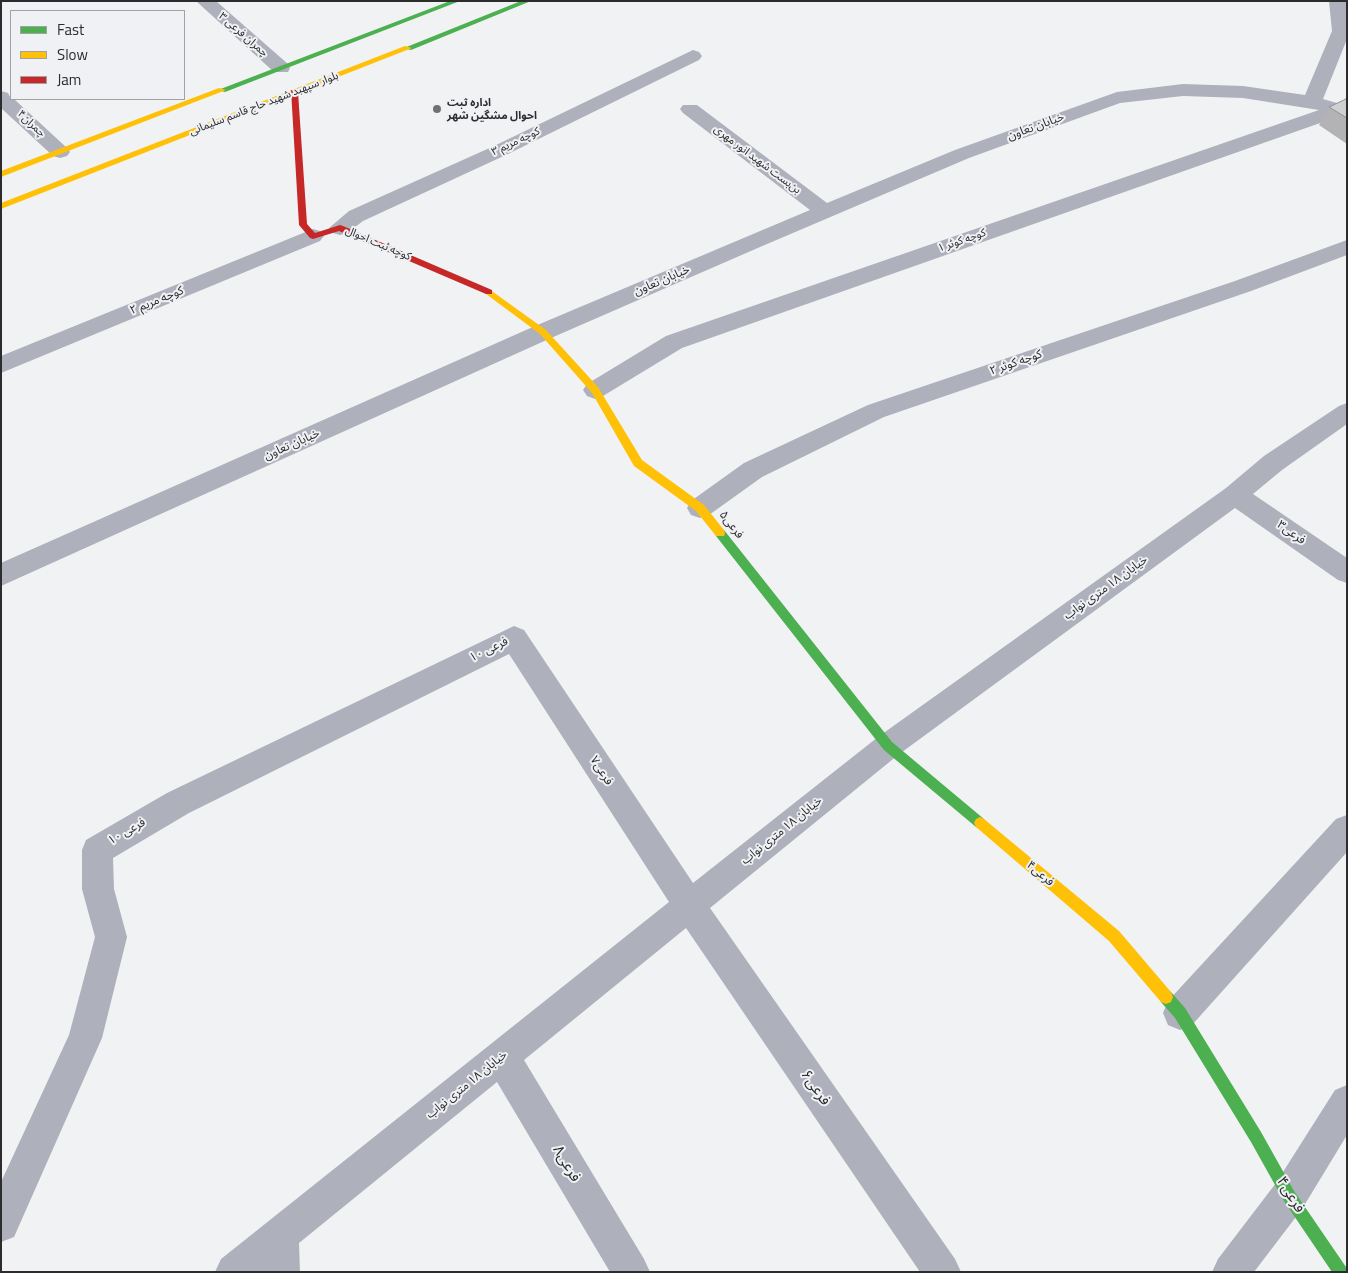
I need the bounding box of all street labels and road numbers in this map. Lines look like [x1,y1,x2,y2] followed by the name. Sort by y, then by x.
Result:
[216,10,270,60] street label: چمران فرعی ۳
[188,69,340,139] street label: بلوار سپهبد شهید حاج قاسم سلیمانی
[14,108,48,140] street label: چمران۴
[1006,110,1066,144] street label: خیابان تعاون
[711,123,803,197] street label: بن‌بست شهید انور مهری
[490,125,542,159] street label: کوچه مریم ۳
[343,224,413,264] street label: کوچه ثبت احوال
[936,227,988,255] street label: کوچه کوثر ۱
[632,263,692,299] street label: خیابان تعاون
[128,284,186,318] street label: کوچه مریم ۲
[988,347,1044,379] street label: کوچه کوثر ۲
[262,426,322,464] street label: خیابان تعاون
[716,508,746,542] street label: فرعی۵
[1274,518,1308,548] street label: فرعی۳
[1061,553,1151,623] street label: خیابان ۱۸ متری نواب
[467,635,511,665] street label: فرعی ۱۰
[586,754,616,788] street label: فرعی۷
[739,794,825,868] street label: خیابان ۱۸ متری نواب
[106,816,148,848] street label: فرعی ۱۰
[1023,858,1057,890] street label: فرعی۴
[424,1048,510,1122] street label: خیابان ۱۸ متری نواب
[796,1067,834,1109] street label: فرعی۶
[548,1142,584,1186] street label: فرعی۸
[1272,1174,1308,1216] street label: فرعی۴

